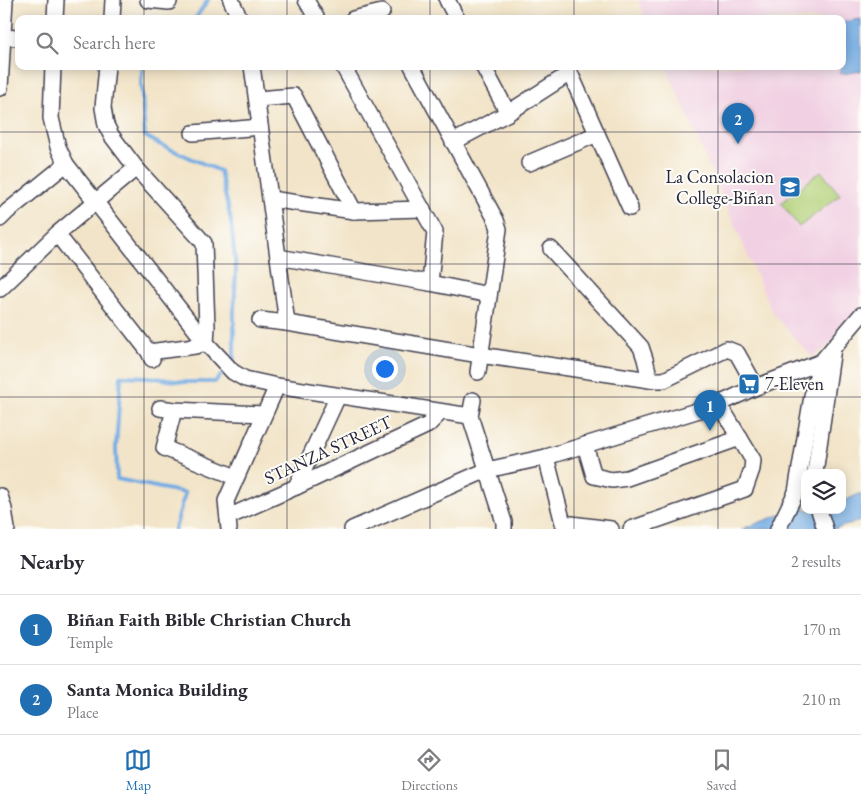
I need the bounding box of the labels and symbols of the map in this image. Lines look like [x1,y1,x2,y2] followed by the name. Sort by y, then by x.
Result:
[722,103,754,144] pin: 2
[665,165,774,209] place label: La Consolacion College-Biñan
[778,175,802,199] school or university icon: La Consolacion College-Biñan
[372,356,398,382] your location
[737,372,761,396] supermarket icon: 7-Eleven
[765,372,825,395] place label: 7-Eleven
[694,390,726,431] pin: 1
[260,410,396,489] street label: STANZA STREET

